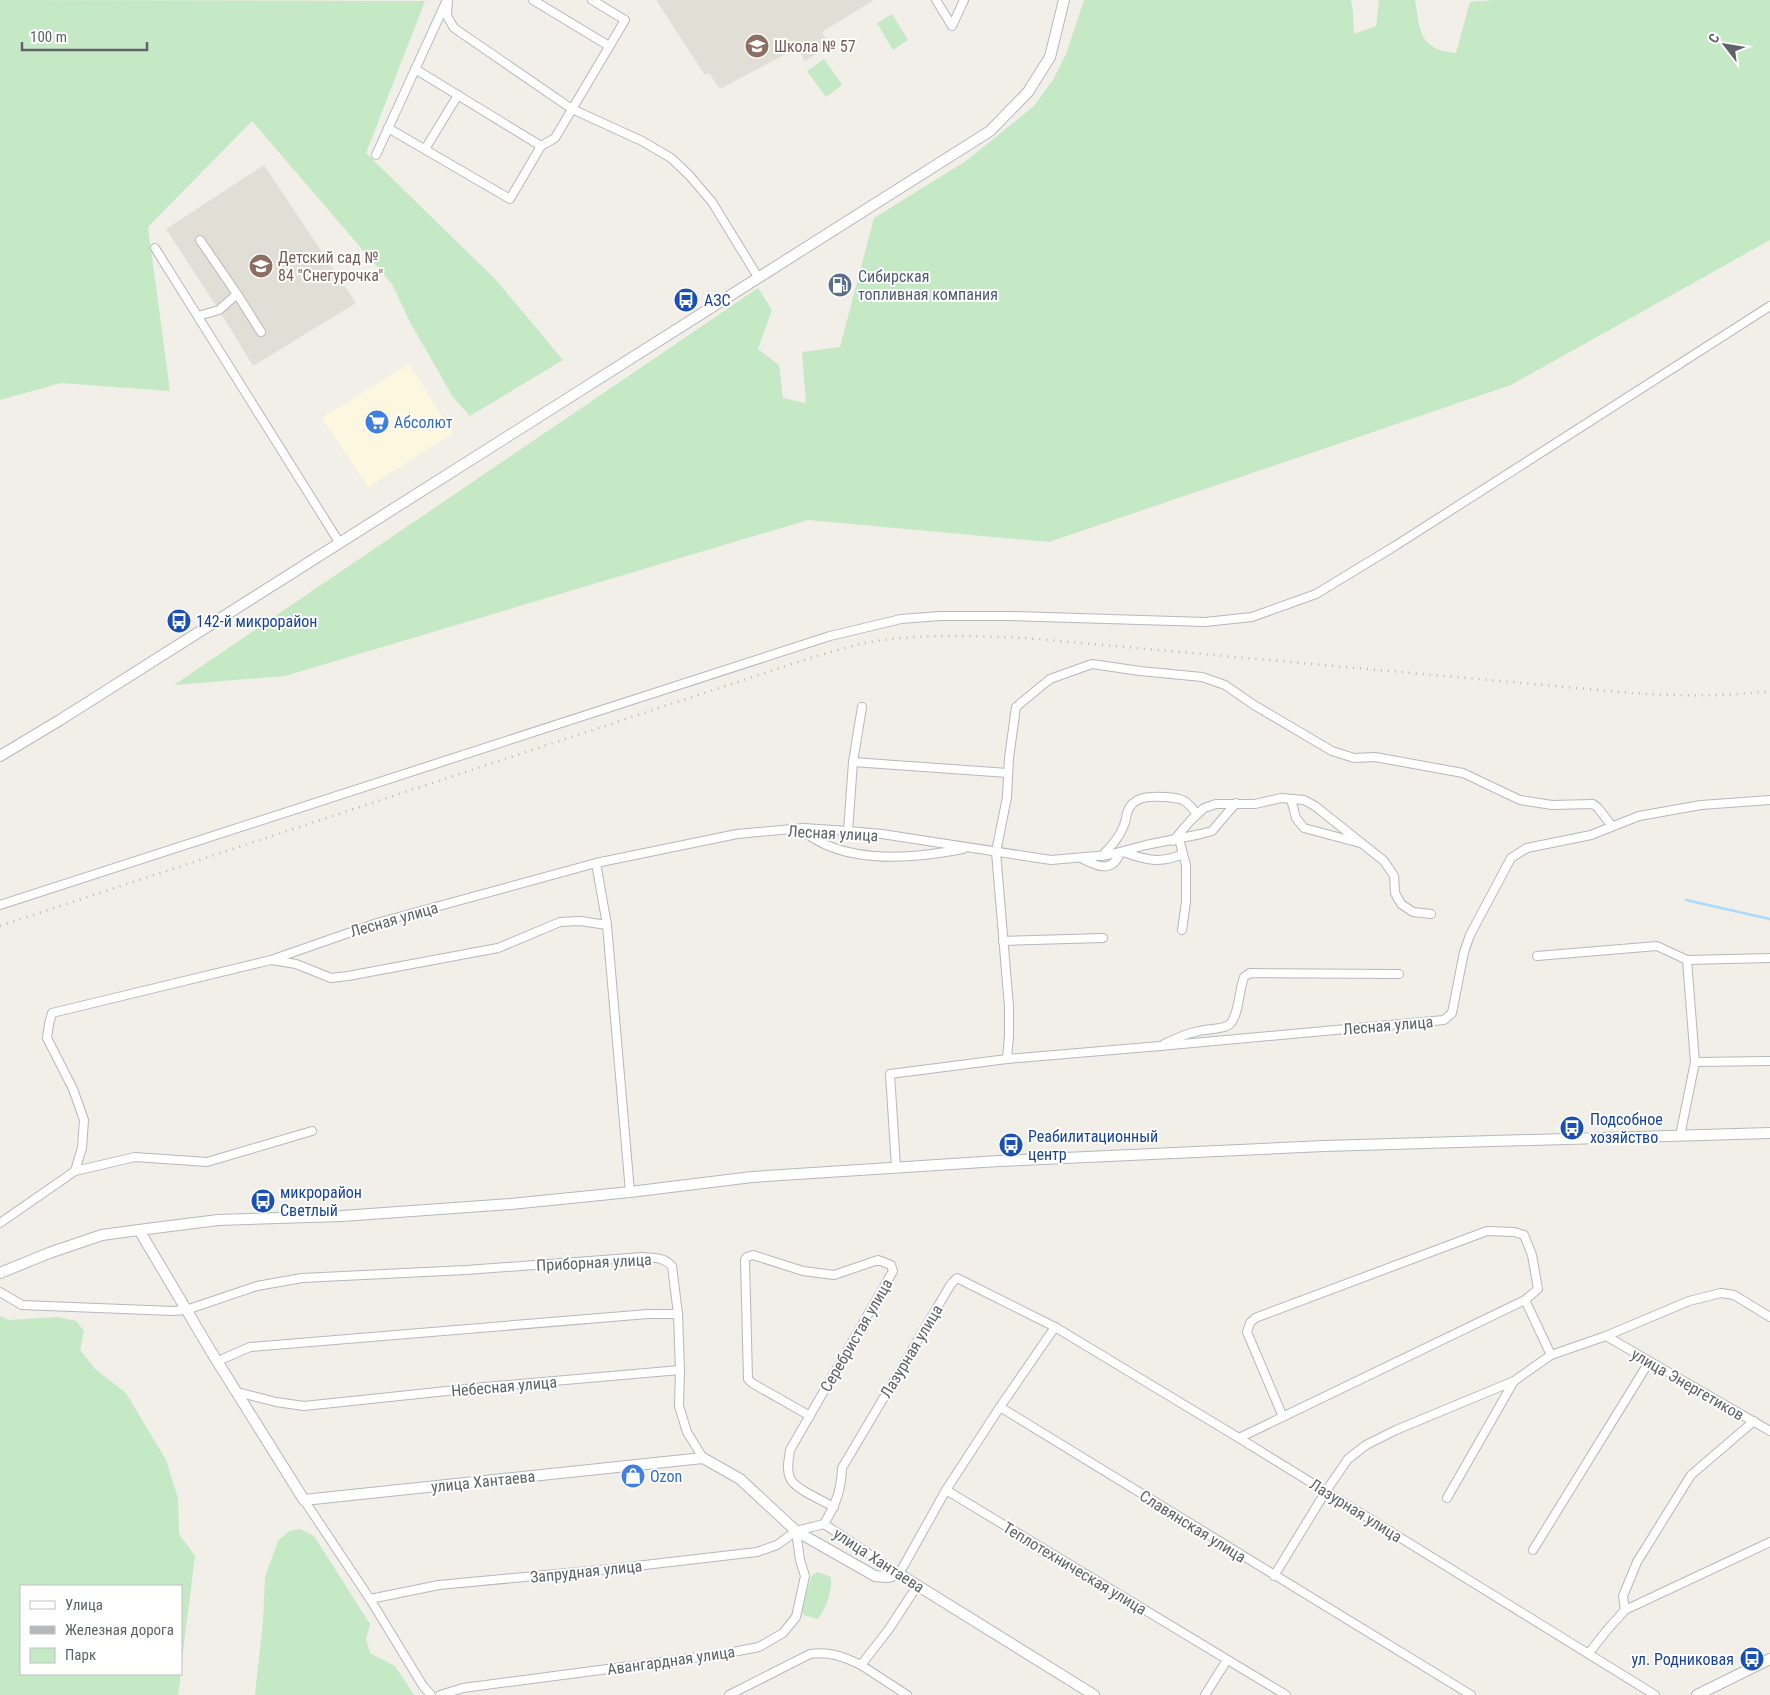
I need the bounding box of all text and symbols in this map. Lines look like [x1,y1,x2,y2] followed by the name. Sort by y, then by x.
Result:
[22,20,148,52] scale bar
[1700,20,1750,70] north arrow
[30,28,67,46] text: 100 m
[1705,31,1723,46] text: С
[744,33,770,59] school or university icon: Школа № 57
[774,37,856,56] place label: Школа № 57
[278,248,383,285] place label: Детский сад № 84 "Снегурочка"
[248,253,274,279] school or university icon: Детский сад № 84 "Снегурочка"
[858,267,998,304] place label: Сибирская топливная компания
[827,272,853,298] fuel station icon: Сибирская топливная компания
[673,287,699,313] bus stop icon: АЗС
[704,291,731,310] place label: АЗС
[364,409,390,435] supermarket icon: Абсолют
[394,413,453,432] place label: Абсолют
[166,608,192,634] bus stop icon: 142-й микрорайон
[196,612,317,631] place label: 142-й микрорайон
[787,822,879,845] street label: Лесная улица
[348,898,440,941] street label: Лесная улица
[1342,1012,1434,1039] street label: Лесная улица
[1590,1110,1663,1147] place label: Подсобное хозяйство
[1559,1115,1585,1141] bus stop icon: Подсобное хозяйство
[1028,1127,1158,1164] place label: Реабилитационный центр
[998,1132,1024,1158] bus stop icon: Реабилитационный центр
[280,1183,362,1220] place label: микрорайон Светлый
[250,1188,276,1214] bus stop icon: микрорайон Светлый
[536,1250,652,1275] street label: Приборная улица
[816,1275,897,1395] street label: Серебристая улица
[876,1301,947,1401] street label: Лазурная улица
[1628,1344,1748,1424] street label: улица Энергетиков
[450,1372,558,1401] street label: Небесная улица
[620,1463,646,1489] shop icon: Ozon
[430,1467,536,1496] street label: улица Хантаева
[650,1467,682,1486] place label: Ozon
[1306,1475,1405,1546] street label: Лазурная улица
[1136,1486,1249,1567] street label: Славянская улица
[999,1518,1150,1619] street label: Теплотехническая улица
[830,1524,928,1597] street label: улица Хантаева
[529,1556,643,1587] street label: Запрудная улица
[20,1585,182,1675] legend
[65,1596,103,1614] text: Улица
[65,1621,174,1639] text: Железная дорога
[606,1642,736,1679] street label: Авангардная улица
[65,1646,96,1664] text: Парк
[1739,1646,1765,1672] bus stop icon: ул. Родниковая
[1632,1650,1734,1669] place label: ул. Родниковая

